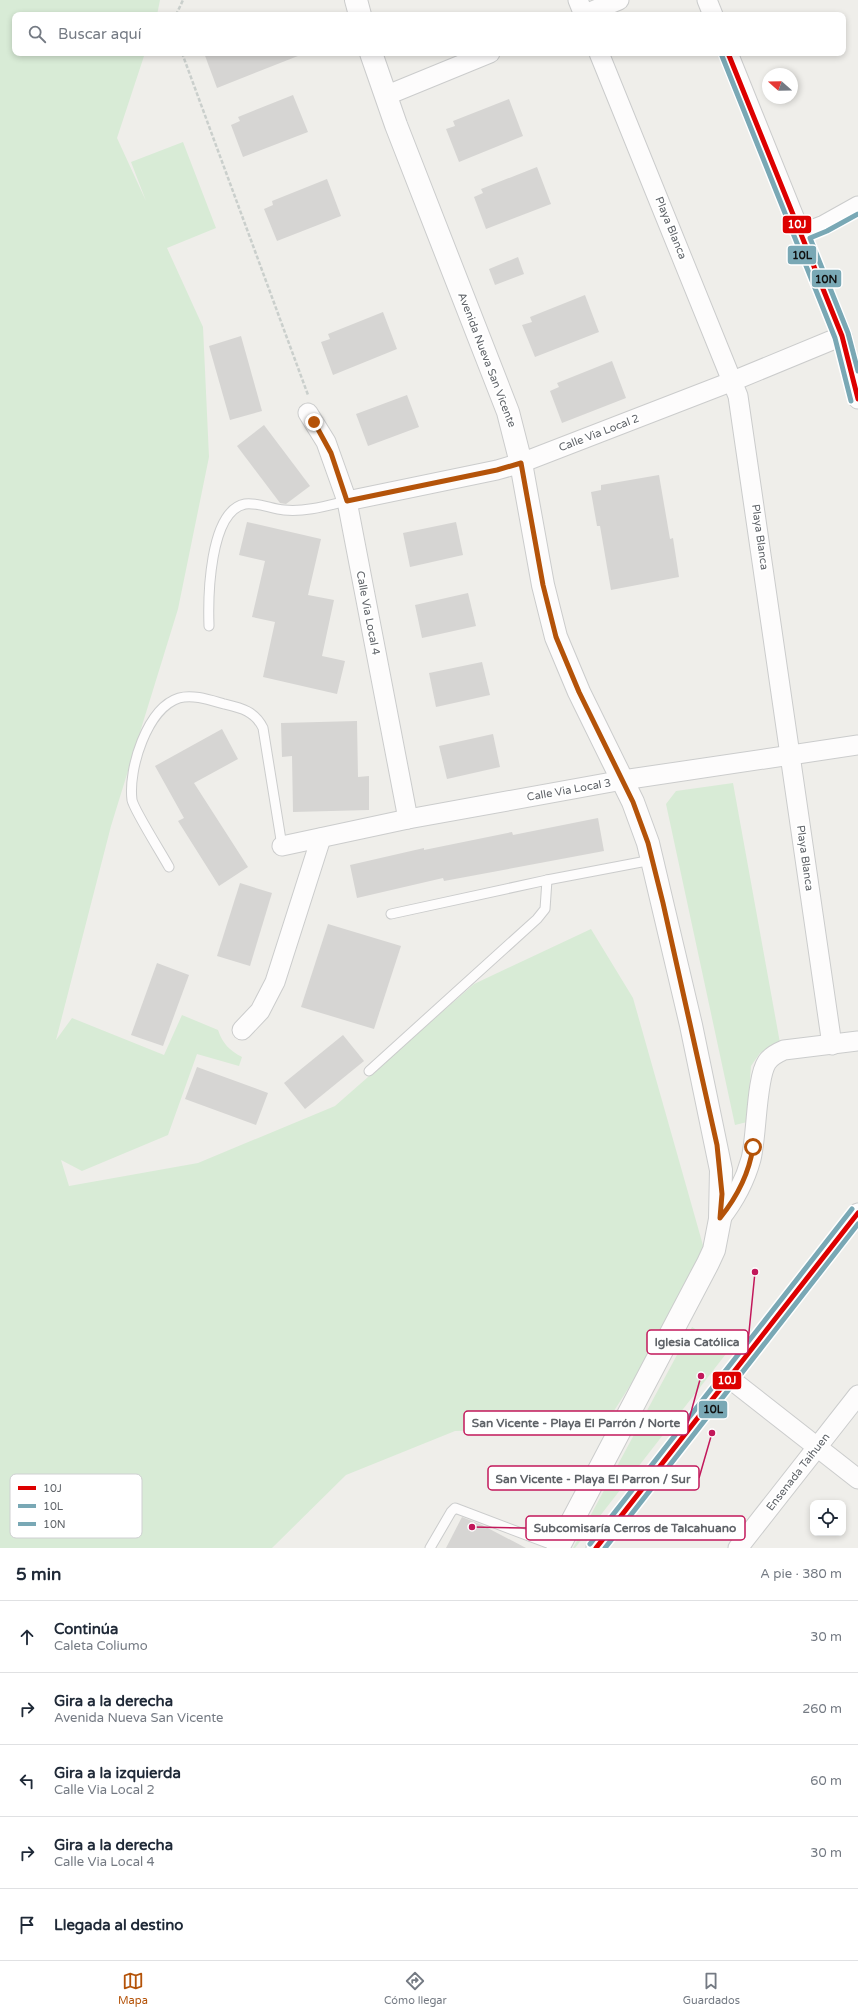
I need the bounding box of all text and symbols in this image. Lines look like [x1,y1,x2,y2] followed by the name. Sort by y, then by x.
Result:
[12,12,846,56] search box
[26,23,48,45] icon: search
[58,25,141,43] text: Buscar aquí
[762,68,798,104] north arrow
[653,195,689,261] street label: Playa Blanca
[782,215,812,234] line badge: 10J
[788,218,806,231] text: 10J
[787,245,817,265] line badge: 10L
[792,249,813,262] text: 10L
[811,269,842,288] line badge: 10N
[815,273,837,286] text: 10N
[455,291,519,429] street label: Avenida Nueva San Vicente
[557,412,641,454] street label: Calle Via Local 2
[305,413,323,431] route end
[749,503,771,571] street label: Playa Blanca
[353,570,383,656] street label: Calle Via Local 4
[526,776,612,804] street label: Calle Via Local 3
[794,824,816,892] street label: Playa Blanca
[744,1138,762,1156] route start
[647,1330,748,1354] callout: Iglesia Católica
[654,1335,740,1350] text: Iglesia Católica
[712,1371,742,1390] line badge: 10J
[718,1374,736,1387] text: 10J
[698,1400,728,1419] line badge: 10L
[703,1403,724,1416] text: 10L
[464,1411,688,1435] callout: San Vicente - Playa El Parrón / Norte
[472,1416,680,1431] text: San Vicente - Playa El Parrón / Norte
[764,1431,832,1513] street label: Ensenada Taihuen
[488,1466,699,1490] callout: San Vicente - Playa El Parron / Sur
[496,1472,691,1487] text: San Vicente - Playa El Parron / Sur
[10,1474,142,1538] legend
[43,1482,62,1495] text: 10J
[43,1500,64,1513] text: 10L
[810,1500,846,1536] map controls
[810,1500,846,1536] button: locate
[526,1516,745,1540] callout: Subcomisaría Cerros de Talcahuano
[43,1518,66,1531] text: 10N
[534,1521,736,1535] text: Subcomisaría Cerros de Talcahuano
[16,1564,61,1585] text: 5 min
[760,1566,842,1582] text: A pie · 380 m
[54,1620,118,1638] text: Continúa
[16,1626,38,1648] icon: ahead
[810,1629,842,1645] text: 30 m
[54,1638,148,1654] text: Caleta Coliumo
[54,1692,173,1710] text: Gira a la derecha
[16,1698,38,1720] icon: right
[802,1701,842,1717] text: 260 m
[54,1710,223,1726] text: Avenida Nueva San Vicente
[54,1764,181,1782] text: Gira a la izquierda
[16,1770,38,1792] icon: left
[810,1773,842,1789] text: 60 m
[54,1782,155,1798] text: Calle Via Local 2
[54,1836,173,1854] text: Gira a la derecha
[16,1842,38,1864] icon: right
[810,1845,842,1861] text: 30 m
[54,1854,155,1870] text: Calle Via Local 4
[16,1914,38,1936] icon: arrive
[54,1916,183,1934] text: Llegada al destino
[118,1970,148,2007] tab: Mapa
[384,1970,447,2007] tab: Cómo llegar
[683,1970,740,2007] tab: Guardados

